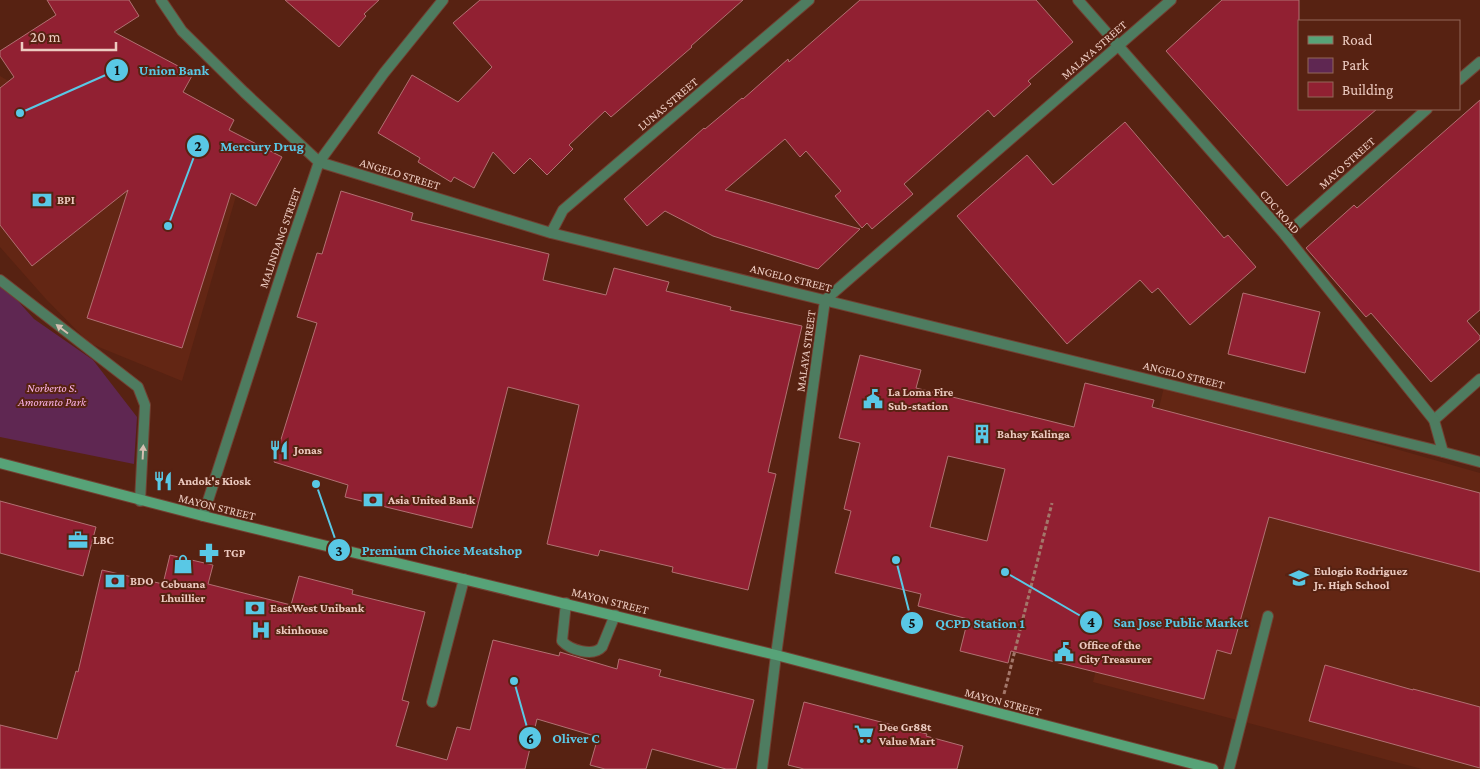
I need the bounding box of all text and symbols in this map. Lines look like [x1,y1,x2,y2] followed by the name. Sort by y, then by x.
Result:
[1058,17,1130,82] street label: MALAYA STREET
[22,20,116,52] scale bar
[1298,20,1460,110] legend
[30,29,61,45] text: 20 m
[1342,32,1373,48] text: Road
[104,56,220,85] callout: Union Bank
[1342,57,1369,73] text: Park
[114,62,120,78] text: 1
[139,62,210,78] text: Union Bank
[635,74,701,133] street label: LUNAS STREET
[1342,82,1393,99] text: Building
[185,132,314,161] callout: Mercury Drug
[1316,134,1378,192] street label: MAYO STREET
[194,138,202,154] text: 2
[220,138,304,154] text: Mercury Drug
[358,155,442,193] street label: ANGELO STREET
[256,186,304,290] street label: MALINDANG STREET
[1257,187,1303,237] street label: CDC ROAD
[31,189,53,211] bank icon: BPI
[57,193,75,207] place label: BPI
[749,261,834,295] street label: ANGELO STREET
[793,309,819,393] street label: MALAYA STREET
[56,323,69,334] one-way arrow
[1142,358,1227,392] street label: ANGELO STREET
[17,381,87,409] park label: Norberto S. Amoranto Park
[888,385,954,413] place label: La Loma Fire Sub-station
[862,388,884,410] public building icon: La Loma Fire Sub-station
[971,423,993,445] building icon: Bahay Kalinga
[997,427,1070,441] place label: Bahay Kalinga
[268,439,290,461] restaurant icon: Jonas
[292,443,322,457] place label: Jonas
[139,444,147,460] one-way arrow
[152,470,174,492] restaurant icon: Andok's Kiosk
[177,474,251,488] place label: Andok's Kiosk
[362,489,384,511] bank icon: Asia United Bank
[177,491,257,523] street label: MAYON STREET
[387,493,476,507] place label: Asia United Bank
[67,529,89,551] office icon: LBC
[93,533,115,547] place label: LBC
[326,536,532,565] callout: Premium Choice Meatshop
[198,542,220,564] pharmacy icon: TGP
[362,542,522,558] text: Premium Choice Meatshop
[335,543,343,559] text: 3
[224,546,246,560] place label: TGP
[172,553,194,575] shop icon: Cebuana Lhuillier
[1312,564,1408,592] place label: Eulogio Rodriguez Jr. High School
[1288,567,1310,589] school or university icon: Eulogio Rodriguez Jr. High School
[104,570,126,592] bank icon: BDO
[130,574,154,588] place label: BDO
[161,577,205,605] place label: Cebuana Lhuillier
[570,585,650,617] street label: MAYON STREET
[244,597,266,619] bank icon: EastWest Unibank
[270,601,365,615] place label: EastWest Unibank
[1079,607,1259,636] callout: San Jose Public Market
[900,608,1034,637] callout: QCPD Station 1
[1087,614,1095,630] text: 4
[1113,614,1250,630] text: San Jose Public Market
[908,615,916,631] text: 5
[935,615,1025,631] text: QCPD Station 1
[250,619,272,641] hospital icon: skinhouse
[276,623,329,637] place label: skinhouse
[1079,638,1152,666] place label: Office of the City Treasurer
[1053,641,1075,663] public building icon: Office of the City Treasurer
[963,685,1043,719] street label: MAYON STREET
[878,720,936,748] place label: Dee Gr88t Value Mart
[853,723,875,745] supermarket icon: Dee Gr88t Value Mart
[517,724,610,753] callout: Oliver C
[552,730,600,746] text: Oliver C
[526,731,534,747] text: 6

